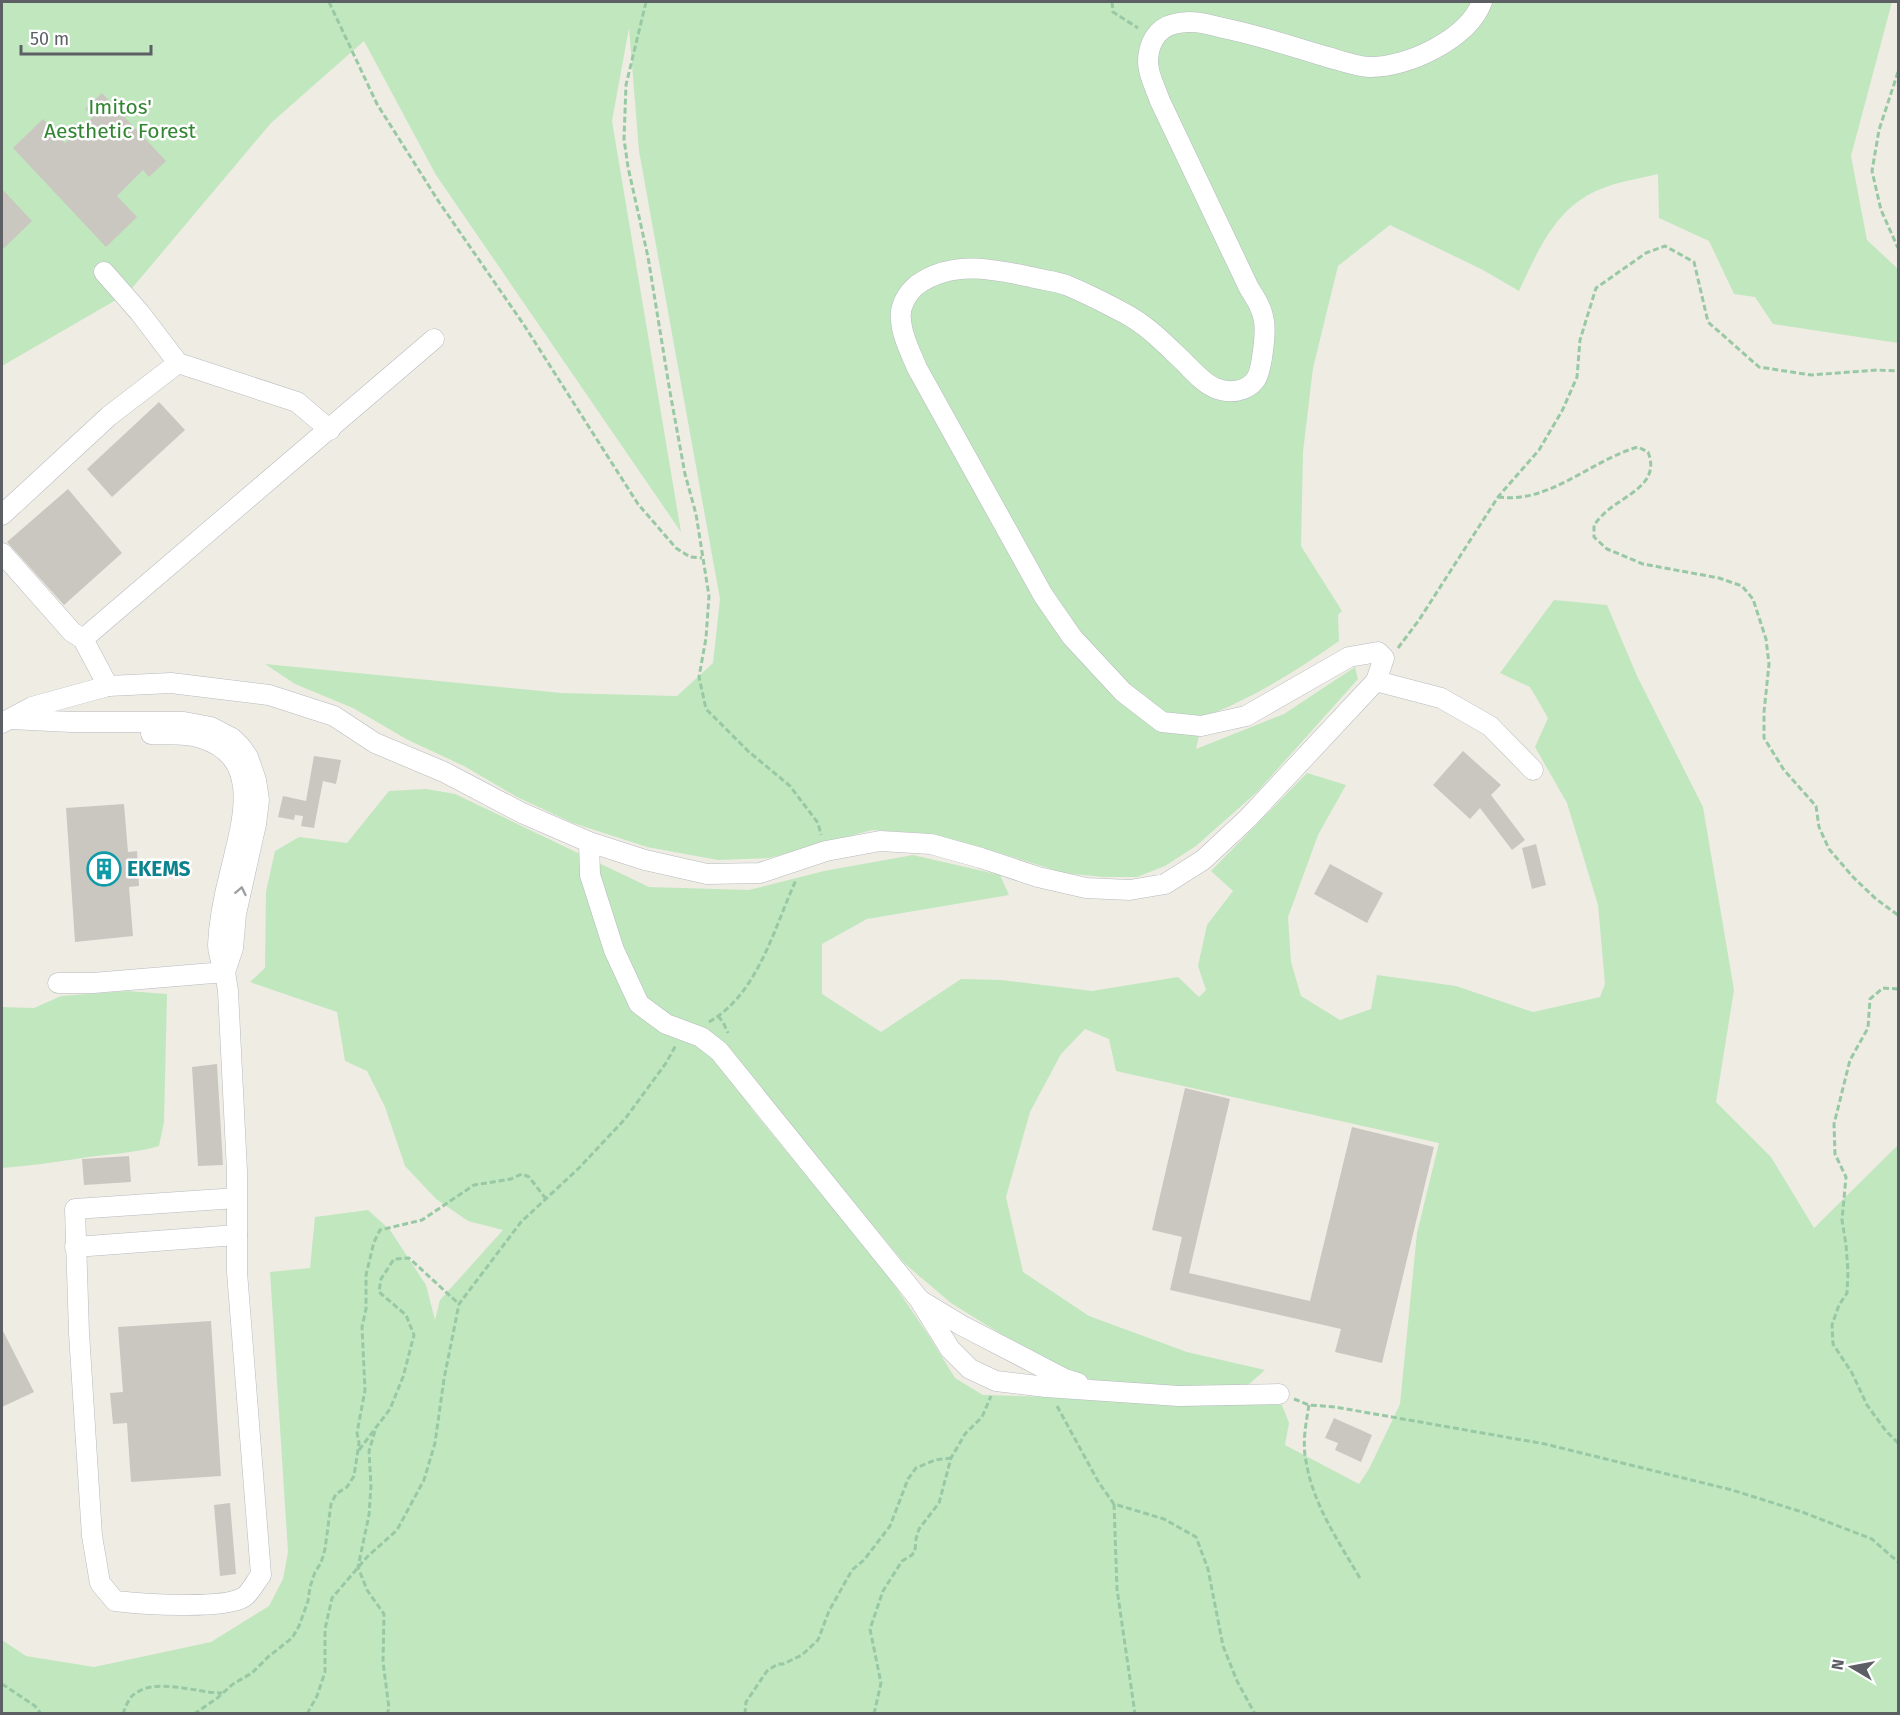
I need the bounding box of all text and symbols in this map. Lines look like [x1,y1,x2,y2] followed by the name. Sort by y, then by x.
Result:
[21,18,152,56] scale bar
[30,28,69,50] text: 50 m
[44,94,196,144] park label: Imitos' Aesthetic Forest
[86,851,122,887] building icon: EKEMS
[127,856,191,882] place label: EKEMS
[234,886,247,896] one-way arrow
[1822,1637,1882,1697] north arrow
[1827,1658,1848,1671] text: N

